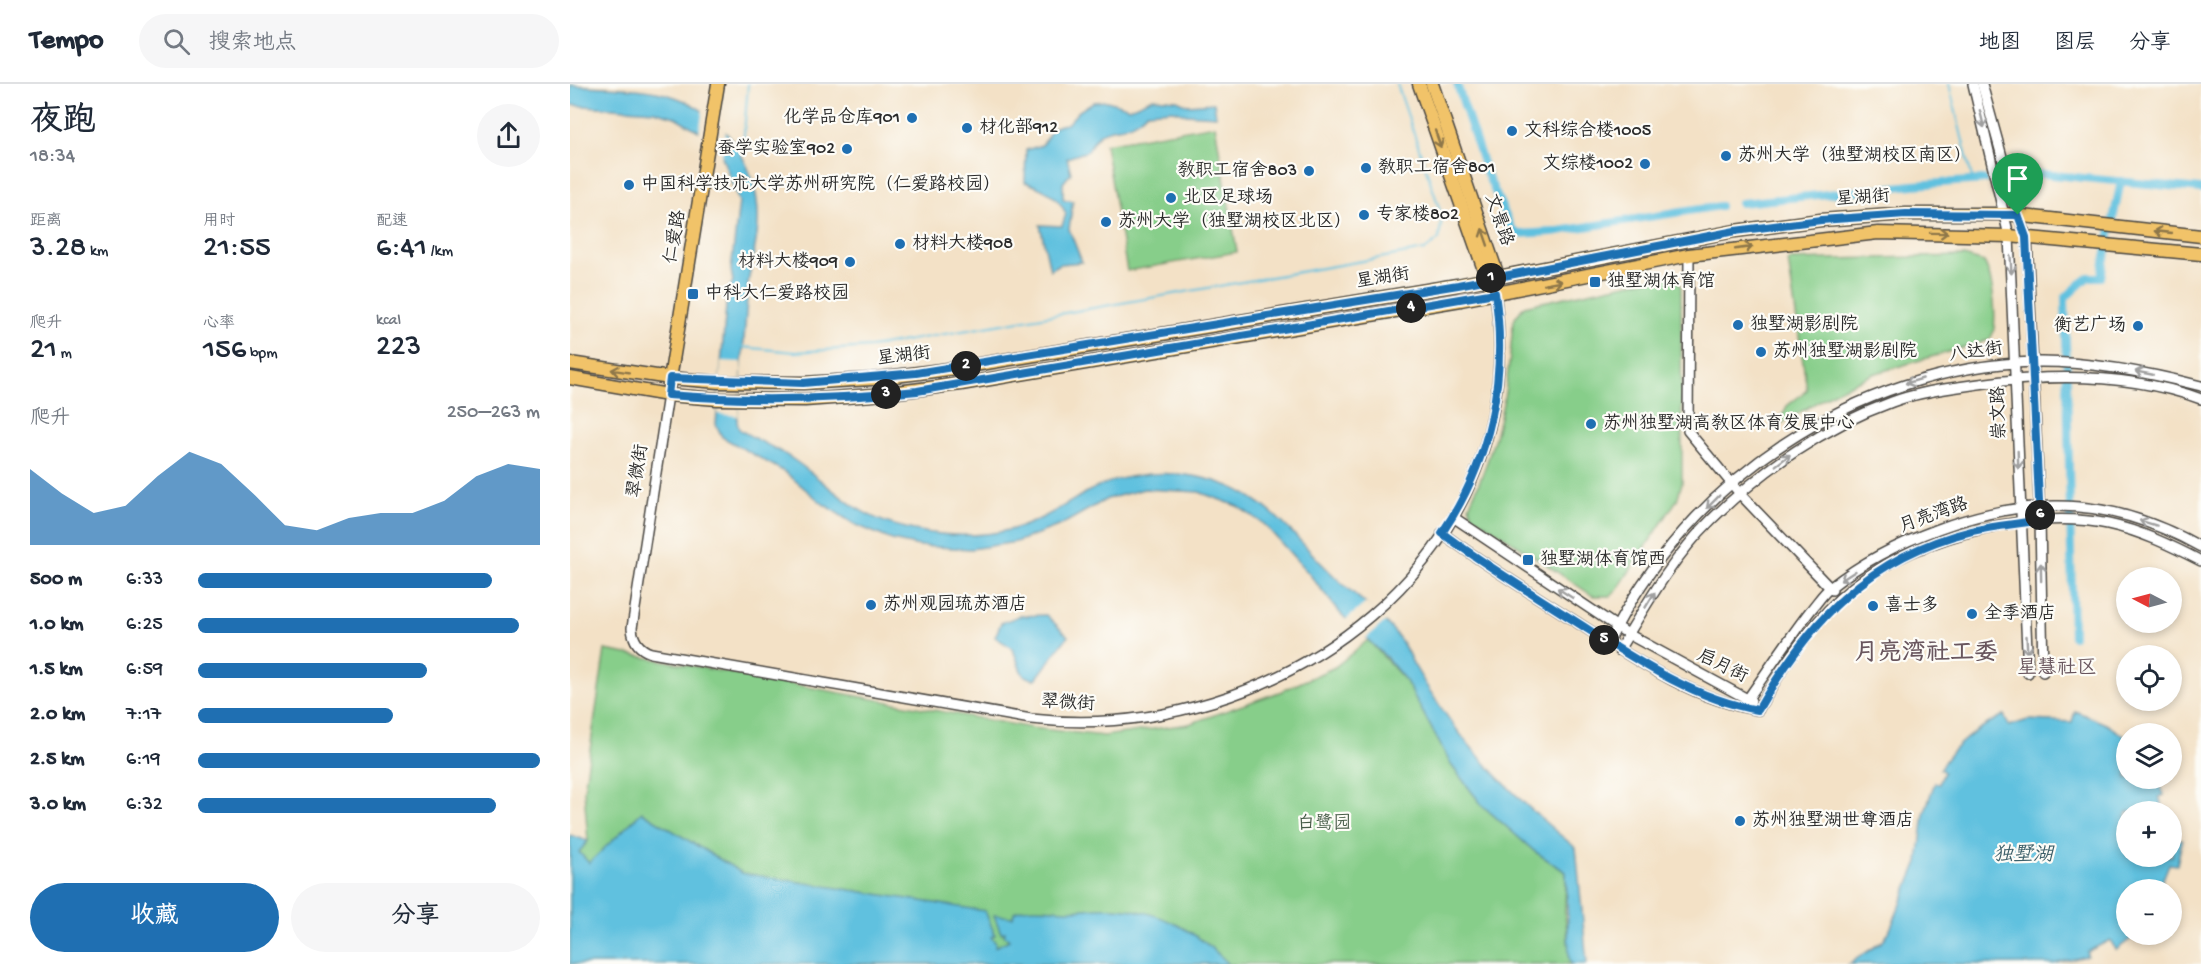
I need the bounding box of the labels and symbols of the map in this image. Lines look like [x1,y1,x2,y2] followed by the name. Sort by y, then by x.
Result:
[783,106,900,129] place label: 化学品仓库901
[1977,110,1988,129] one-way arrow
[905,111,919,125] marker: 化学品仓库901
[979,117,1058,139] place label: 材化部912
[1524,120,1651,142] place label: 文科综合楼1005
[960,121,974,135] marker: 材化部912
[1505,124,1519,138] marker: 文科综合楼1005
[1433,129,1444,148] one-way arrow
[717,138,835,160] place label: 蚕学实验室902
[840,142,854,156] marker: 蚕学实验室902
[1738,145,1972,167] place label: 苏州大学（独墅湖校区南区）
[1719,149,1733,163] marker: 苏州大学（独墅湖校区南区）
[1542,153,1633,175] place label: 文综楼1002
[1992,153,2043,215] pin
[1378,157,1495,179] place label: 教职工宿舍801
[1638,157,1652,171] marker: 文综楼1002
[1178,160,1297,182] place label: 教职工宿舍803
[1359,161,1373,175] marker: 教职工宿舍801
[1302,164,1316,178] marker: 教职工宿舍803
[641,174,1001,196] place label: 中国科学技术大学苏州研究院（仁爱路校园）
[622,178,636,192] marker: 中国科学技术大学苏州研究院（仁爱路校园）
[1835,186,1891,211] street label: 星湖街
[1183,187,1273,209] place label: 北区足球场
[1164,191,1178,205] marker: 北区足球场
[1479,191,1518,249] street label: 文景路
[1376,204,1459,226] place label: 专家楼802
[660,208,691,265] street label: 仁爱路
[1357,208,1371,222] marker: 专家楼802
[1118,211,1352,233] place label: 苏州大学（独墅湖校区北区）
[1099,215,1113,229] marker: 苏州大学（独墅湖校区北区）
[2154,226,2174,237] one-way arrow
[1928,227,1948,239] one-way arrow
[1478,228,1489,247] one-way arrow
[912,233,1013,255] place label: 材料大楼908
[893,237,907,251] marker: 材料大楼908
[1734,242,1754,253] one-way arrow
[738,251,838,273] place label: 材料大楼909
[843,255,857,269] marker: 材料大楼909
[2005,255,2016,275] one-way arrow
[1355,263,1411,294] street label: 星湖街
[1476,263,1506,293] pin: 1
[1607,271,1715,293] place label: 独墅湖体育馆
[1588,275,1602,289] marker: 独墅湖体育馆
[1542,277,1562,288] one-way arrow
[705,283,849,305] place label: 中科大仁爱路校园
[686,287,700,301] marker: 中科大仁爱路校园
[1396,293,1426,323] pin: 4
[1750,314,1858,336] place label: 独墅湖影剧院
[2054,315,2126,337] place label: 衡艺广场
[1731,318,1745,332] marker: 独墅湖影剧院
[2131,319,2145,333] marker: 衡艺广场
[1948,338,2004,367] street label: 八达街
[1773,341,1917,363] place label: 苏州独墅湖影剧院
[876,342,932,371] street label: 星湖街
[1754,345,1768,359] marker: 苏州独墅湖影剧院
[951,351,981,381] pin: 2
[611,365,630,376] one-way arrow
[2135,367,2154,378] one-way arrow
[1905,376,1924,387] one-way arrow
[871,379,901,409] pin: 3
[1988,386,2011,440] street label: 崇文路
[1603,413,1855,435] place label: 苏州独墅湖高教区体育发展中心
[1584,417,1598,431] marker: 苏州独墅湖高教区体育发展中心
[623,443,654,499] street label: 翠微街
[2013,450,2024,470] one-way arrow
[1775,454,1791,466] one-way arrow
[1896,493,1971,538] street label: 月亮湾路
[1706,495,1721,510] one-way arrow
[2025,500,2055,530] pin: 6
[2139,517,2158,528] one-way arrow
[1540,549,1666,571] place label: 独墅湖体育馆西
[1521,553,1535,567] marker: 独墅湖体育馆西
[2035,562,2047,582] one-way arrow
[2116,567,2182,633] north arrow
[1840,571,1857,583] one-way arrow
[1557,587,1574,599] one-way arrow
[1644,592,1656,609] one-way arrow
[883,594,1027,616] place label: 苏州观园琉苏酒店
[1885,595,1939,617] place label: 喜士多
[864,598,878,612] marker: 苏州观园琉苏酒店
[1866,599,1880,613] marker: 喜士多
[1984,603,2056,625] place label: 全季酒店
[1965,607,1979,621] marker: 全季酒店
[1589,625,1619,655] pin: 5
[2021,634,2032,654] one-way arrow
[1854,639,1998,669] district label: 月亮湾社工委
[1693,645,1751,688] street label: 启月街
[2017,656,2097,681] district label: 星慧社区
[1040,691,1096,716] street label: 翠微街
[1752,810,1914,832] place label: 苏州独墅湖世尊酒店
[1297,813,1351,835] park label: 白鹭园
[1733,814,1747,828] marker: 苏州独墅湖世尊酒店
[1993,844,2055,868] water label: 独墅湖

